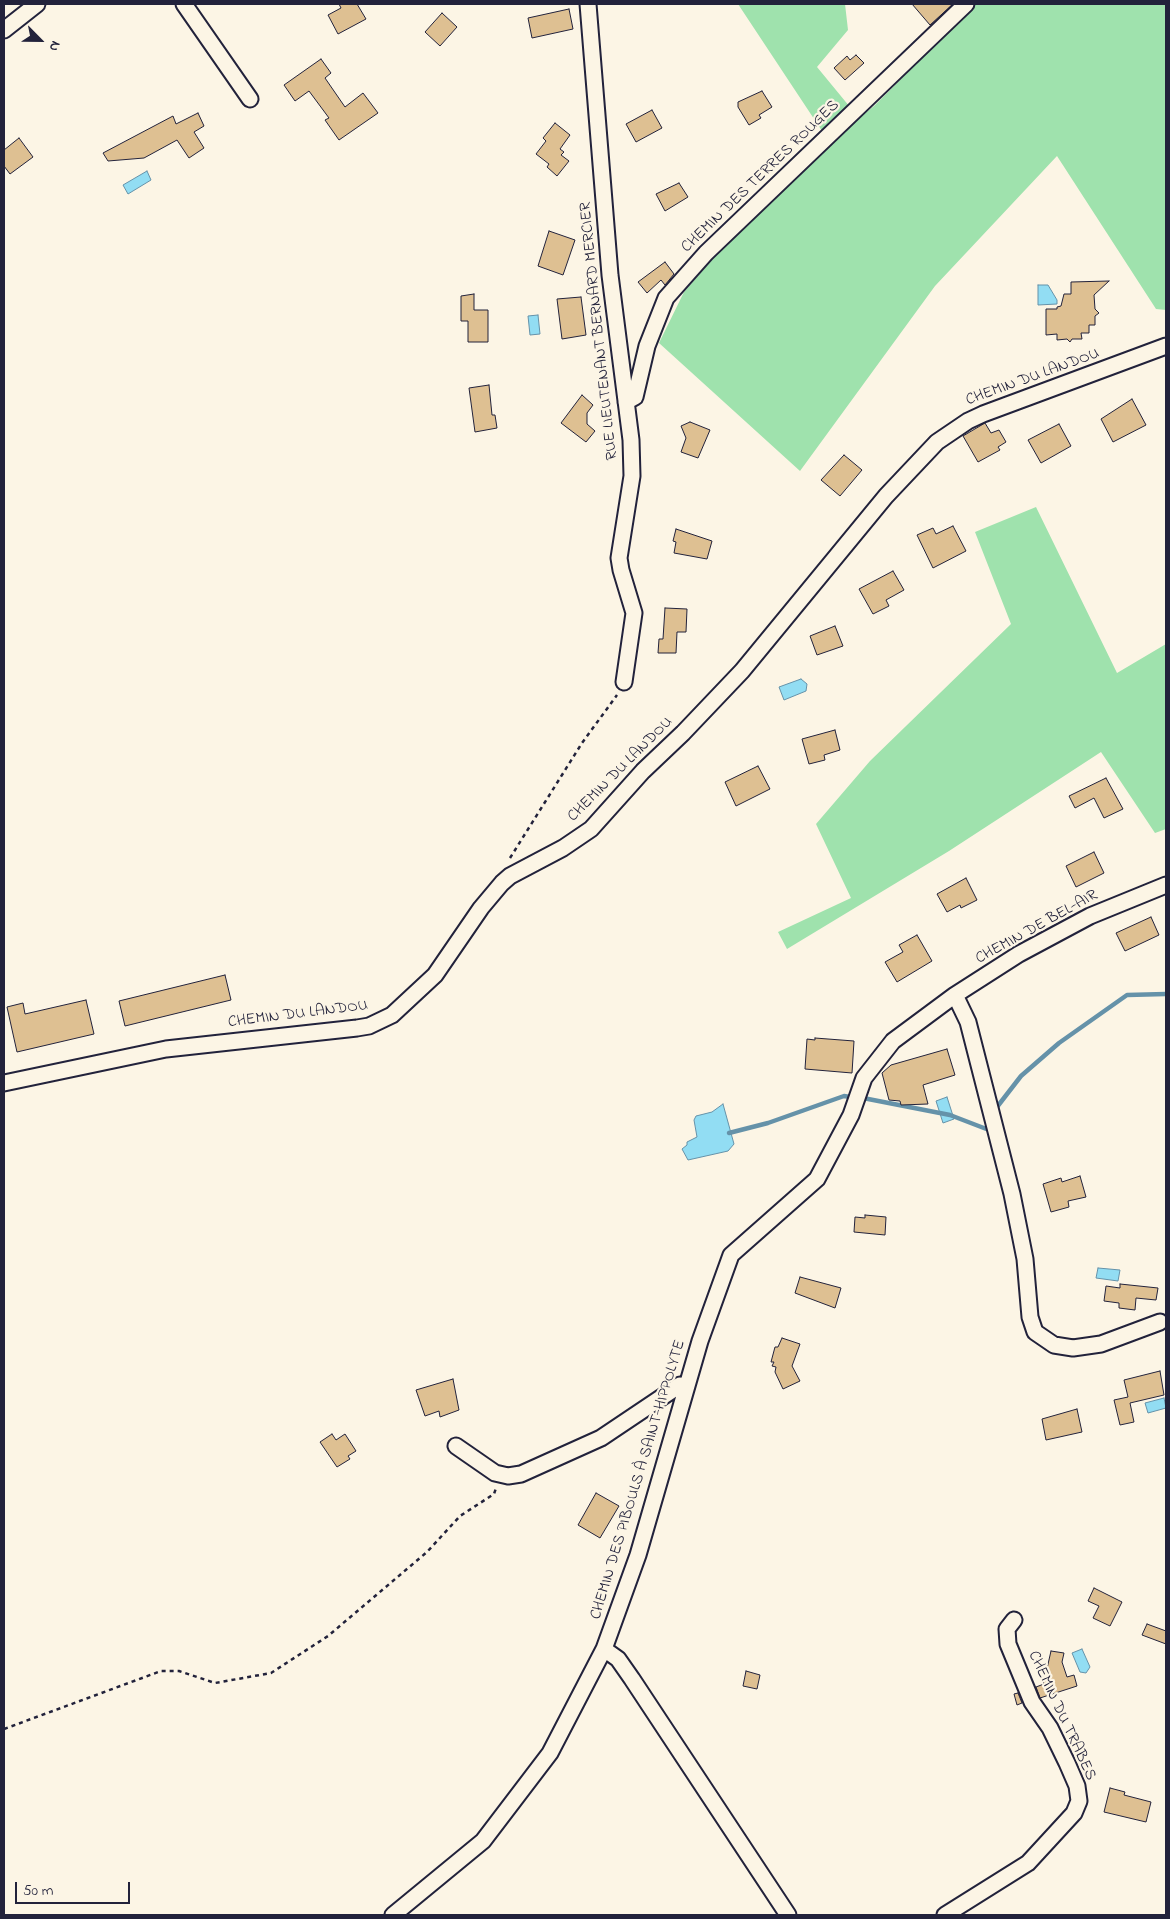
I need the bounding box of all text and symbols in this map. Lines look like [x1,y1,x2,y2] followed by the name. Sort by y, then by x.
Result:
[15,15,65,65] north arrow
[43,38,66,55] text: N
[678,96,844,258] street label: CHEMIN DES TERRES ROUGES
[577,201,623,461] street label: RUE LIEUTENANT BERNARD MERCIER
[964,345,1102,411] street label: CHEMIN DU LANDOU
[564,713,678,827] street label: CHEMIN DU LANDOU
[973,887,1101,969] street label: CHEMIN DE BEL-AIR
[227,997,369,1033] street label: CHEMIN DU LANDOU
[587,1338,691,1622] street label: CHEMIN DES PIBOULS À SAINT-HIPPOLYTE
[1023,1648,1099,1784] street label: CHEMIN DU TRABES
[18,1872,132,1904] scale bar
[23,1880,53,1902] text: 50 m

